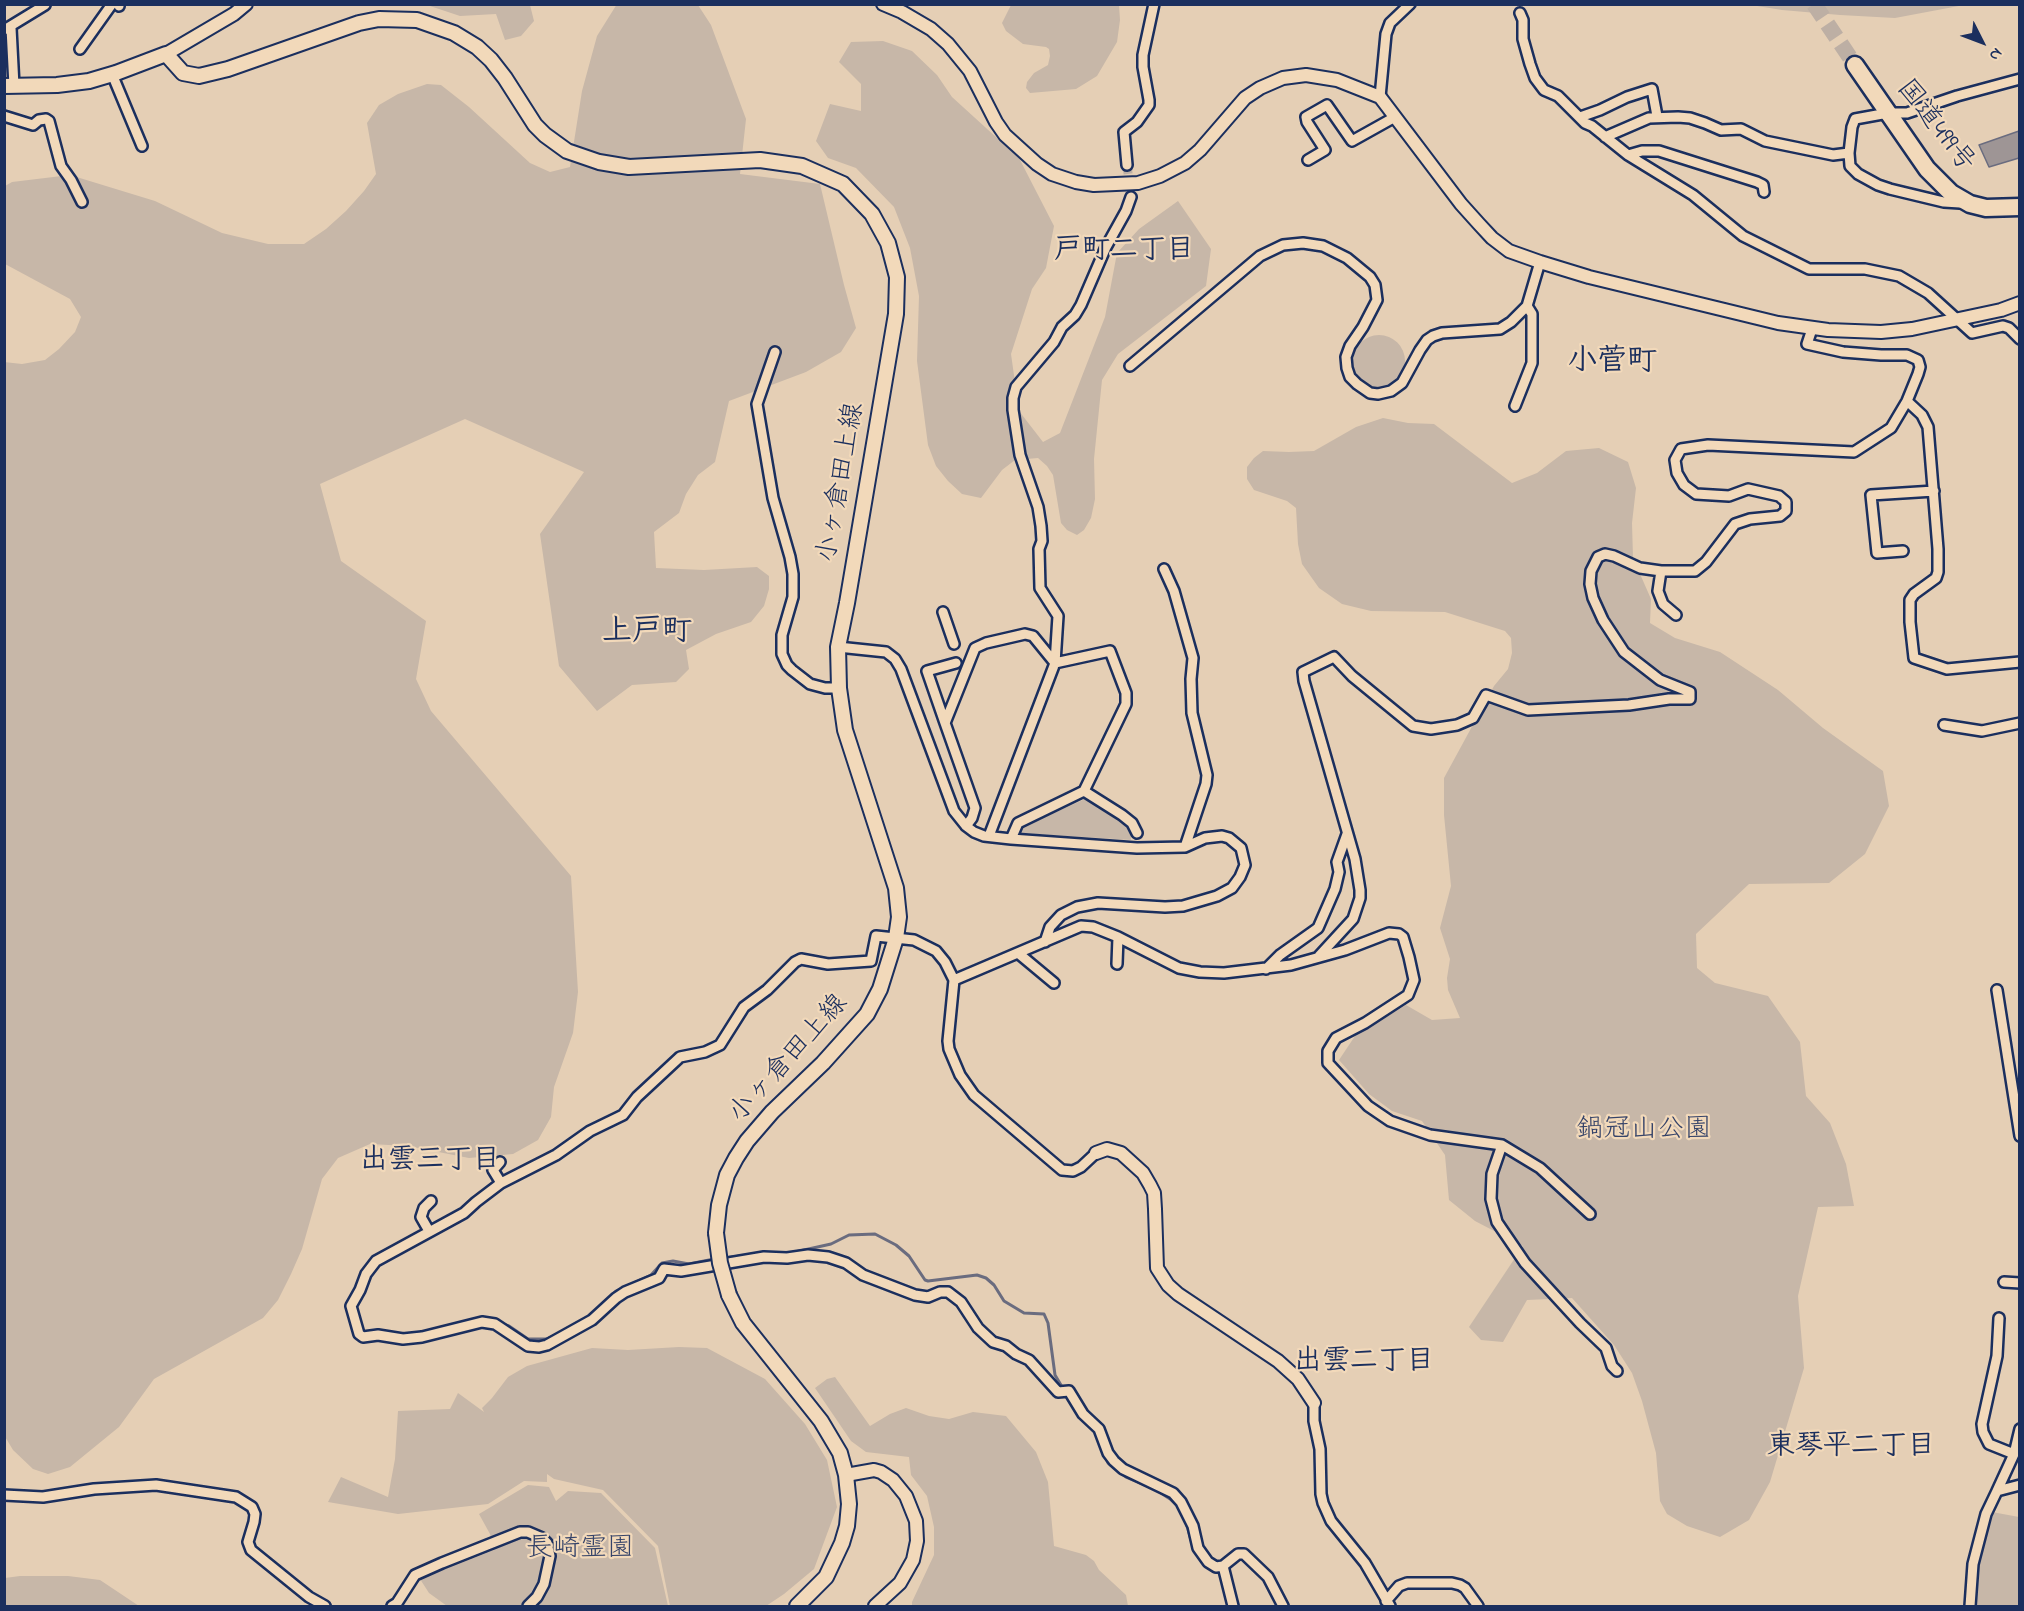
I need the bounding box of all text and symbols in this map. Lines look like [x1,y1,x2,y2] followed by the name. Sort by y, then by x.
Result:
[1952,12,2012,72] north arrow
[1983,42,2008,66] text: N
[1888,74,1980,180] street label: 国道499号
[1054,235,1194,269] district label: 戸町二丁目
[1567,346,1657,382] district label: 小菅町
[813,400,873,566] street label: 小ヶ倉田上線
[602,616,692,652] district label: 上戸町
[724,989,856,1131] street label: 小ヶ倉田上線
[1577,1116,1711,1148] park label: 鍋冠山公園
[360,1145,500,1179] district label: 出雲三丁目
[1294,1346,1434,1380] district label: 出雲二丁目
[1767,1431,1935,1465] district label: 東琴平二丁目
[526,1535,634,1567] park label: 長崎霊園

